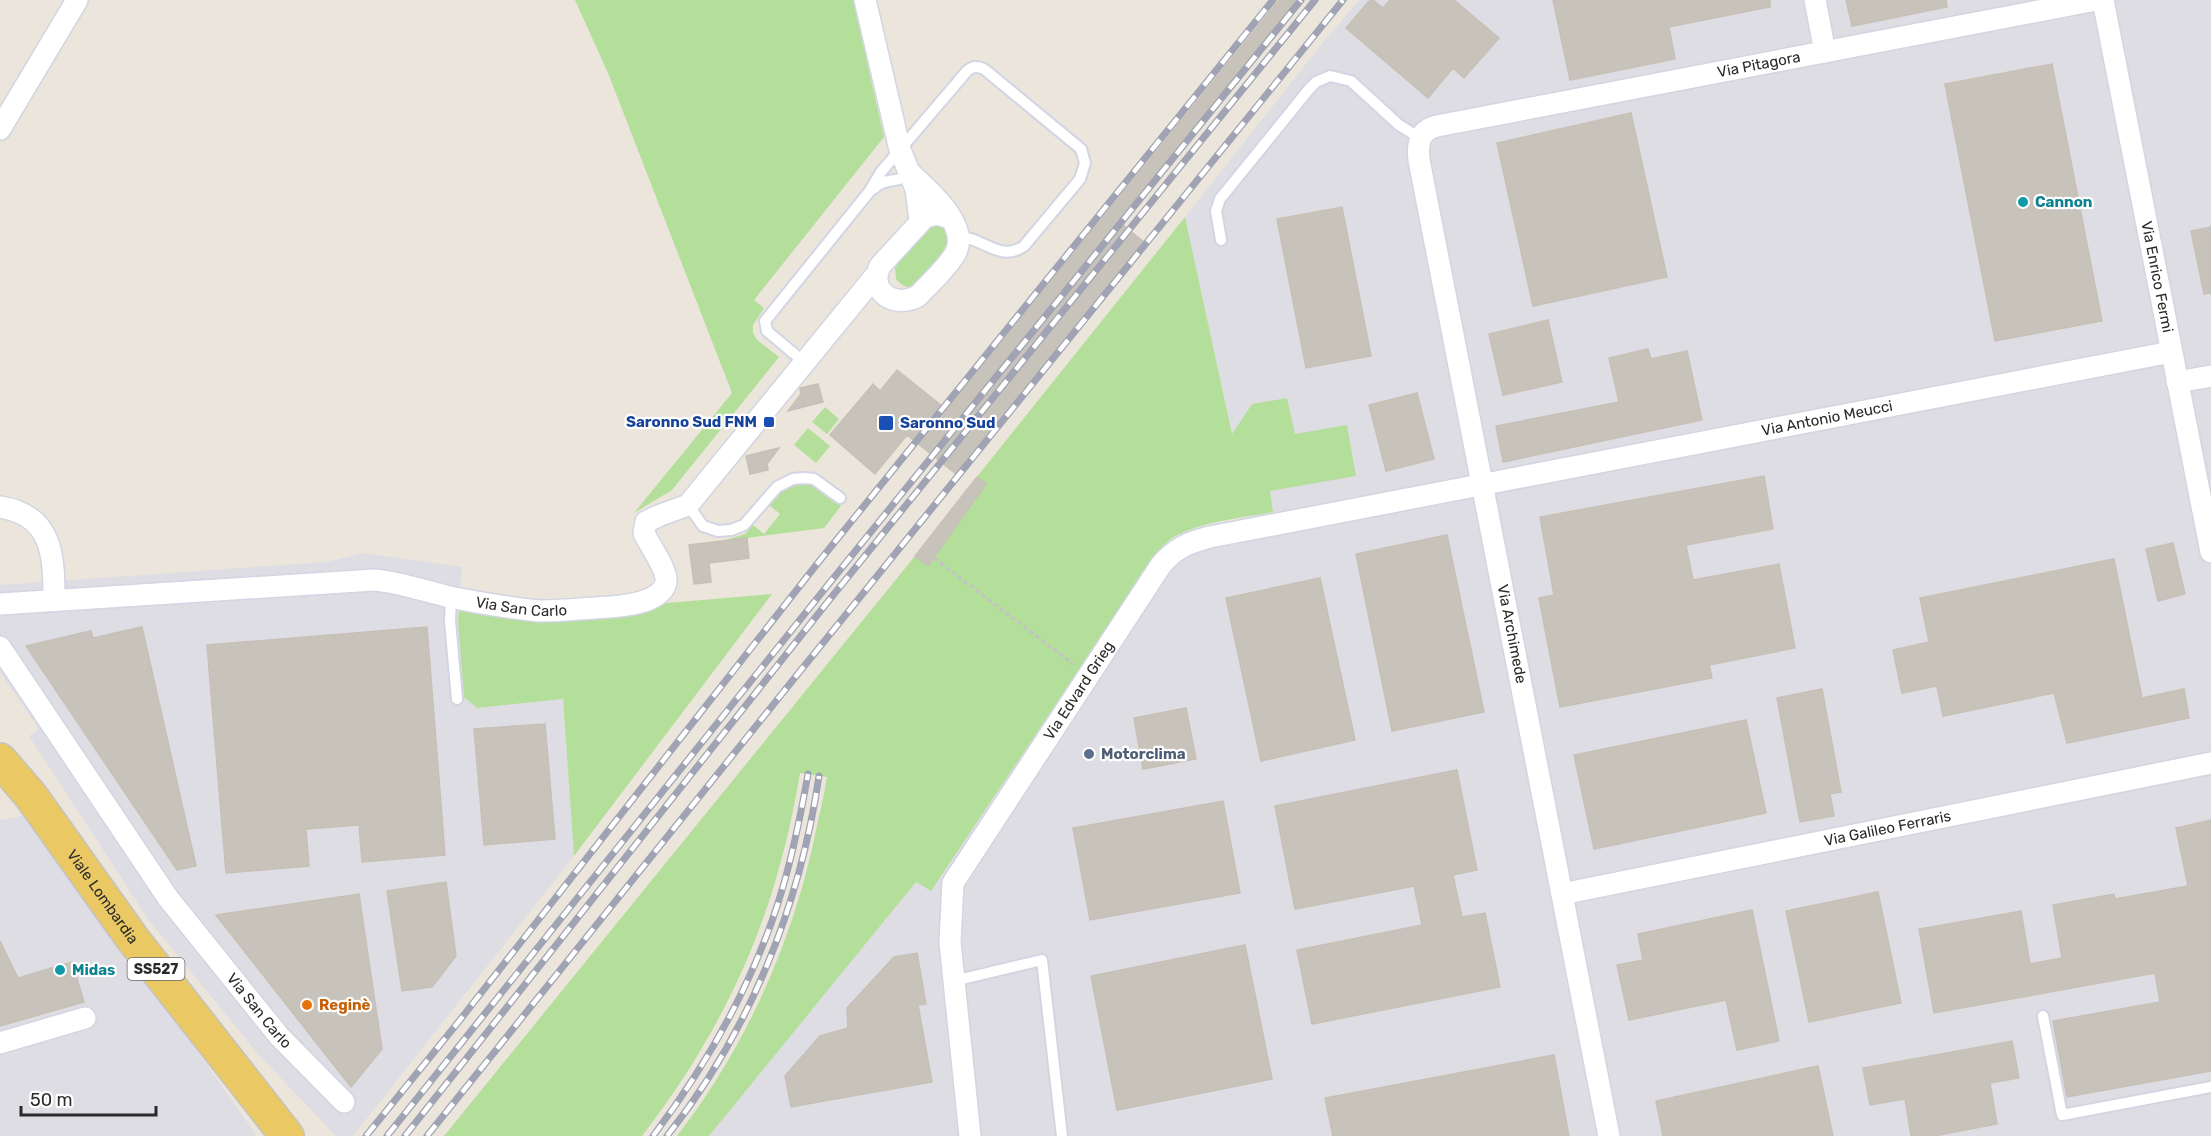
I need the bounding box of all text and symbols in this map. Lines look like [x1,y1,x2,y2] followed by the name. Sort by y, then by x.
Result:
[1716,48,1802,81] street label: Via Pitagora
[2035,193,2092,211] place label: Cannon
[2016,195,2030,209] marker: Cannon
[2137,219,2177,334] street label: Via Enrico Fermi
[1760,397,1894,440] street label: Via Antonio Meucci
[626,413,757,431] place label: Saronno Sud FNM
[877,414,895,432] marker: Saronno Sud
[900,414,995,432] place label: Saronno Sud
[762,415,776,429] marker: Saronno Sud FNM
[1494,583,1530,685] street label: Via Archimede
[474,593,568,620] street label: Via San Carlo
[1040,638,1118,744] street label: Via Edvard Grieg
[1101,745,1186,763] place label: Motorclima
[1082,747,1096,761] marker: Motorclima
[1822,807,1953,850] street label: Via Galileo Ferraris
[63,846,142,947] street label: Viale Lombardia
[128,958,184,980] road number: SS527
[72,961,115,979] place label: Midas
[53,963,67,977] marker: Midas
[223,969,295,1052] street label: Via San Carlo
[319,996,371,1014] place label: Reginè
[300,998,314,1012] marker: Reginè
[21,1079,156,1117] scale bar
[30,1089,73,1111] text: 50 m

